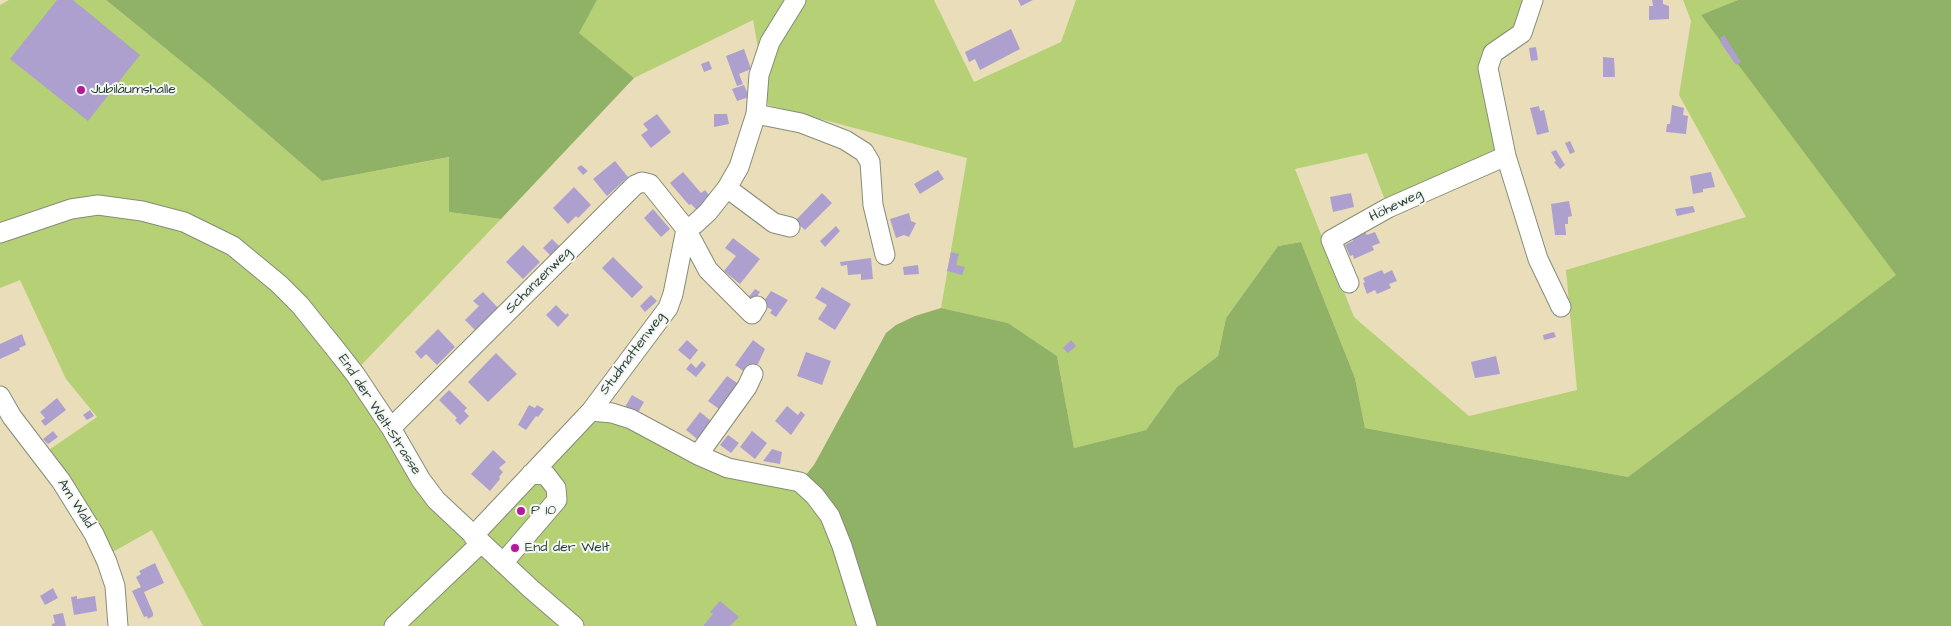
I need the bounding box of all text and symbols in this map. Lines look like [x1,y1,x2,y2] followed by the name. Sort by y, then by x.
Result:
[91,82,176,98] place label: Jubiläumshalle
[75,84,87,96] marker: Jubiläumshalle
[1367,186,1425,226] street label: Höheweg
[502,244,576,318] street label: Schanzenweg
[597,309,669,399] street label: Studmattenweg
[334,352,424,478] street label: End der Welt-Strasse
[53,476,97,532] street label: Am Wald
[531,503,556,519] place label: P 10
[515,505,527,517] marker: P 10
[525,540,610,556] place label: End der Welt
[509,542,521,554] marker: End der Welt

